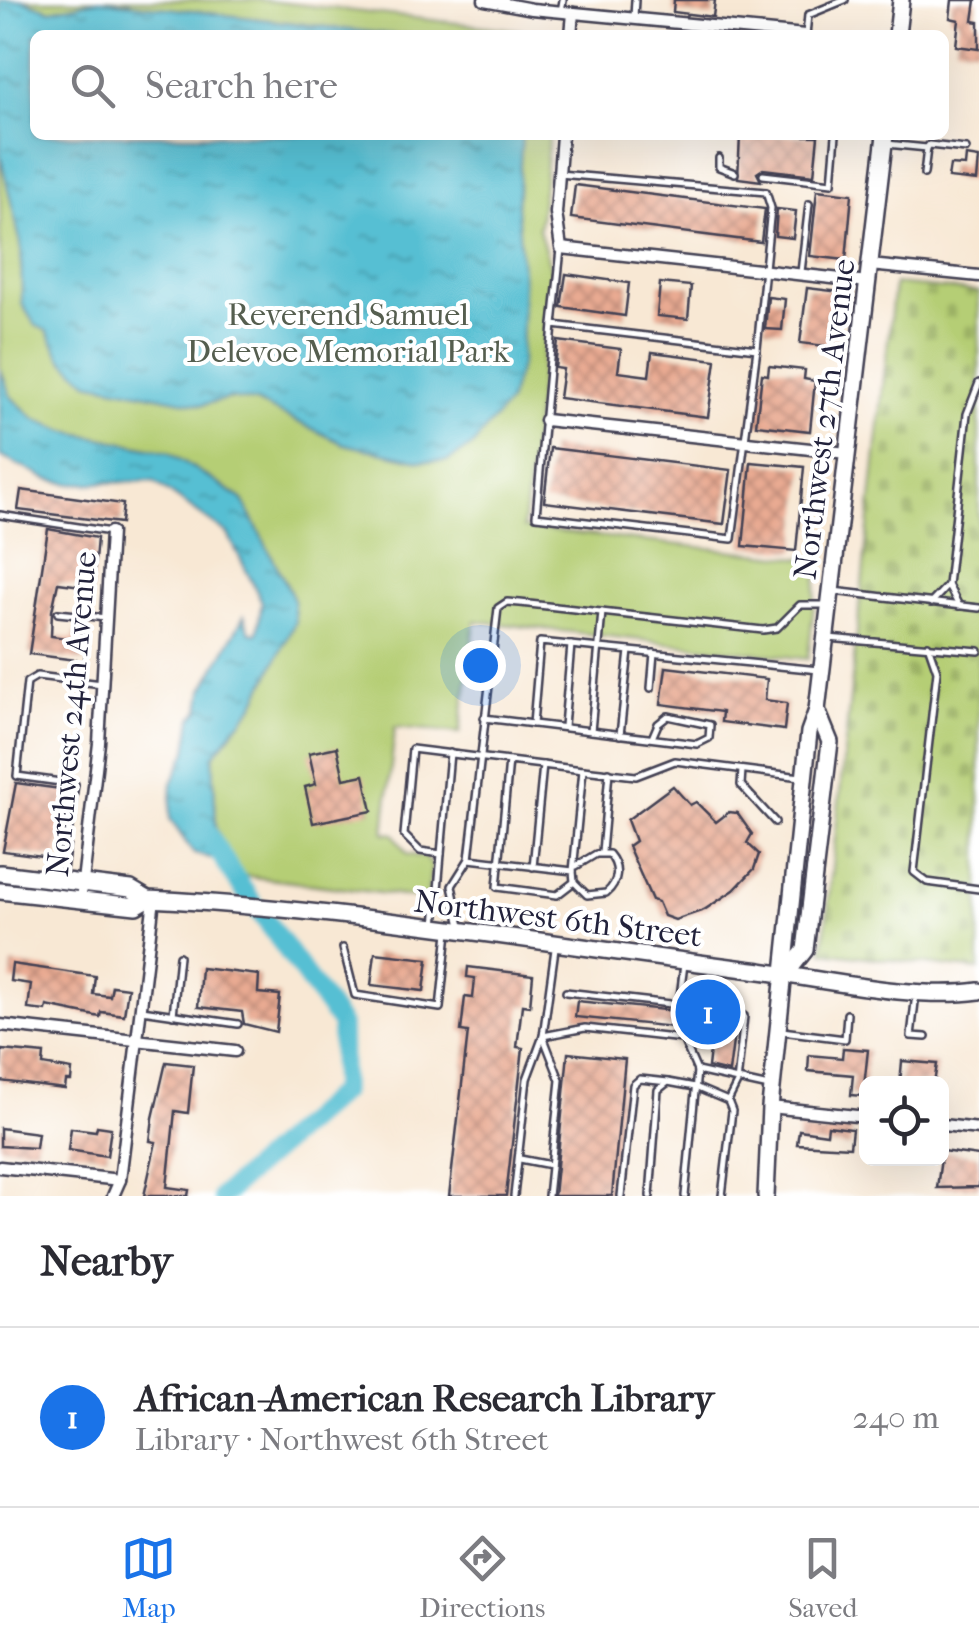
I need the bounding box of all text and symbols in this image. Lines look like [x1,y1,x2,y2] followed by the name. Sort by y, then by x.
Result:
[30,30,949,140] search box
[65,58,120,113] icon: search
[145,63,338,108] text: Search here
[786,256,863,581] street label: Northwest 27th Avenue
[187,296,510,370] park label: Reverend Samuel Delevoe Memorial Park
[39,550,104,878] street label: Northwest 24th Avenue
[455,640,506,691] your location
[412,883,704,955] street label: Northwest 6th Street
[676,974,740,1050] pin: 1
[859,1076,949,1166] map controls
[859,1076,949,1166] button: locate
[40,1237,172,1286] text: Nearby
[135,1376,714,1421] text: African-American Research Library
[67,1399,78,1436] text: 1
[853,1399,939,1436] text: 240 m
[135,1421,549,1458] text: Library · Northwest 6th Street
[121,1531,176,1624] tab: Map
[419,1531,545,1624] tab: Directions
[788,1531,858,1624] tab: Saved

